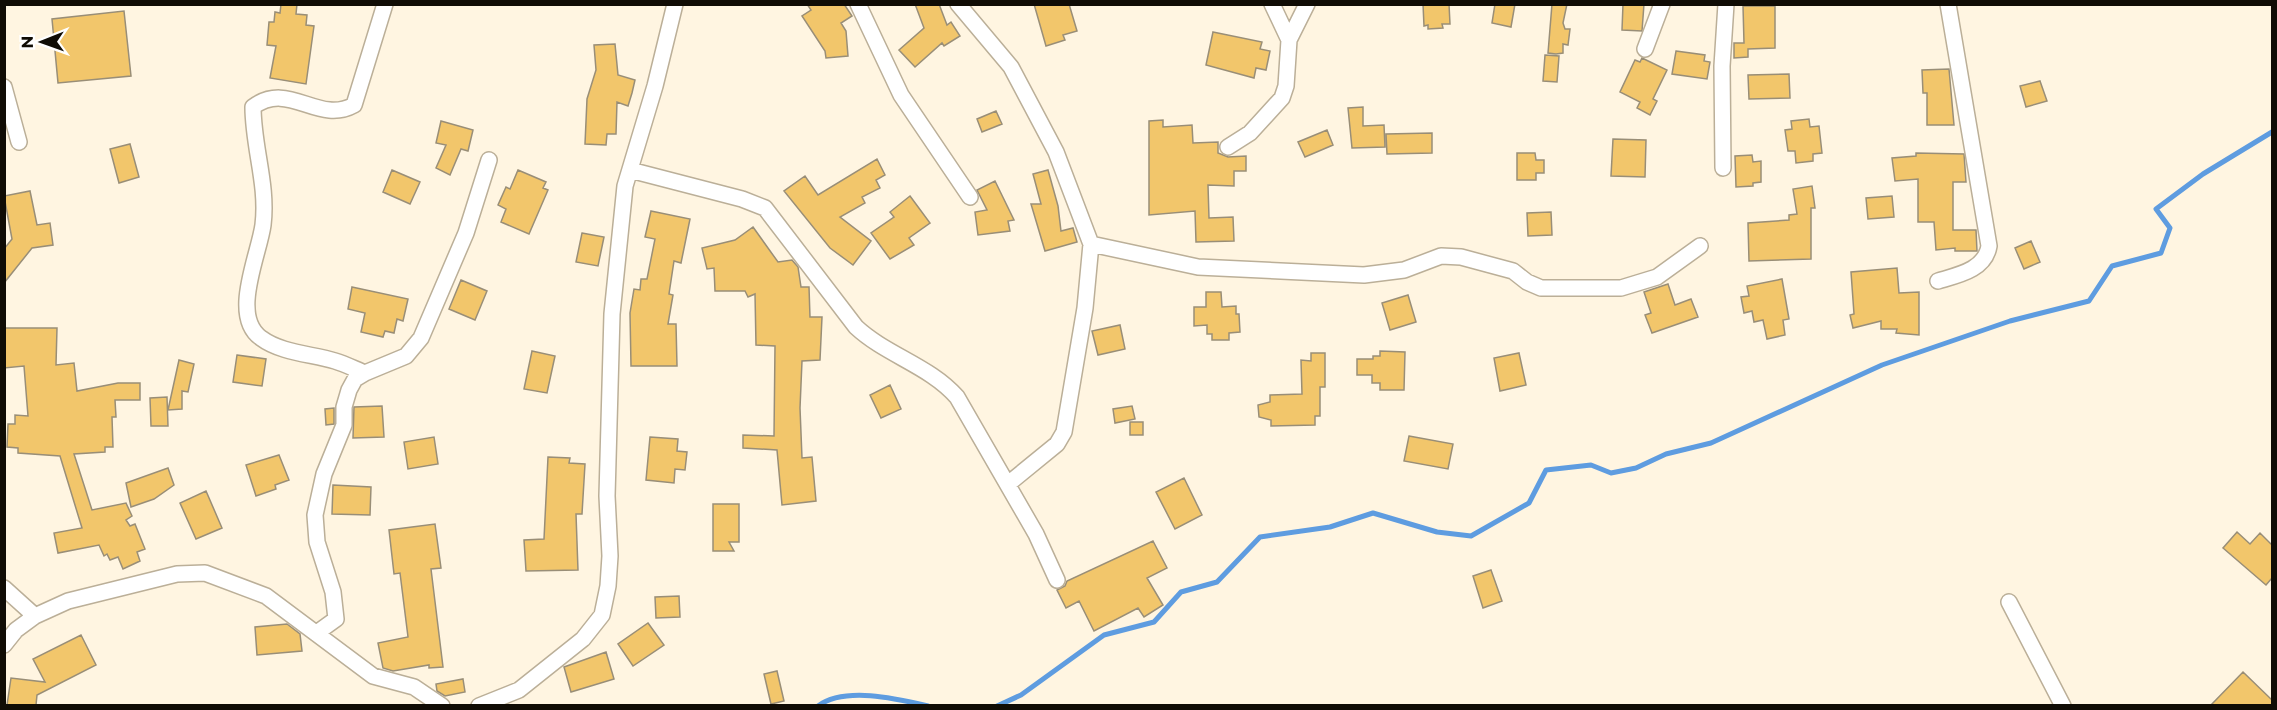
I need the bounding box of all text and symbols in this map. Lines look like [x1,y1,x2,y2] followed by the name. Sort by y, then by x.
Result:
[12,12,72,72] north arrow
[18,36,37,49] text: N

